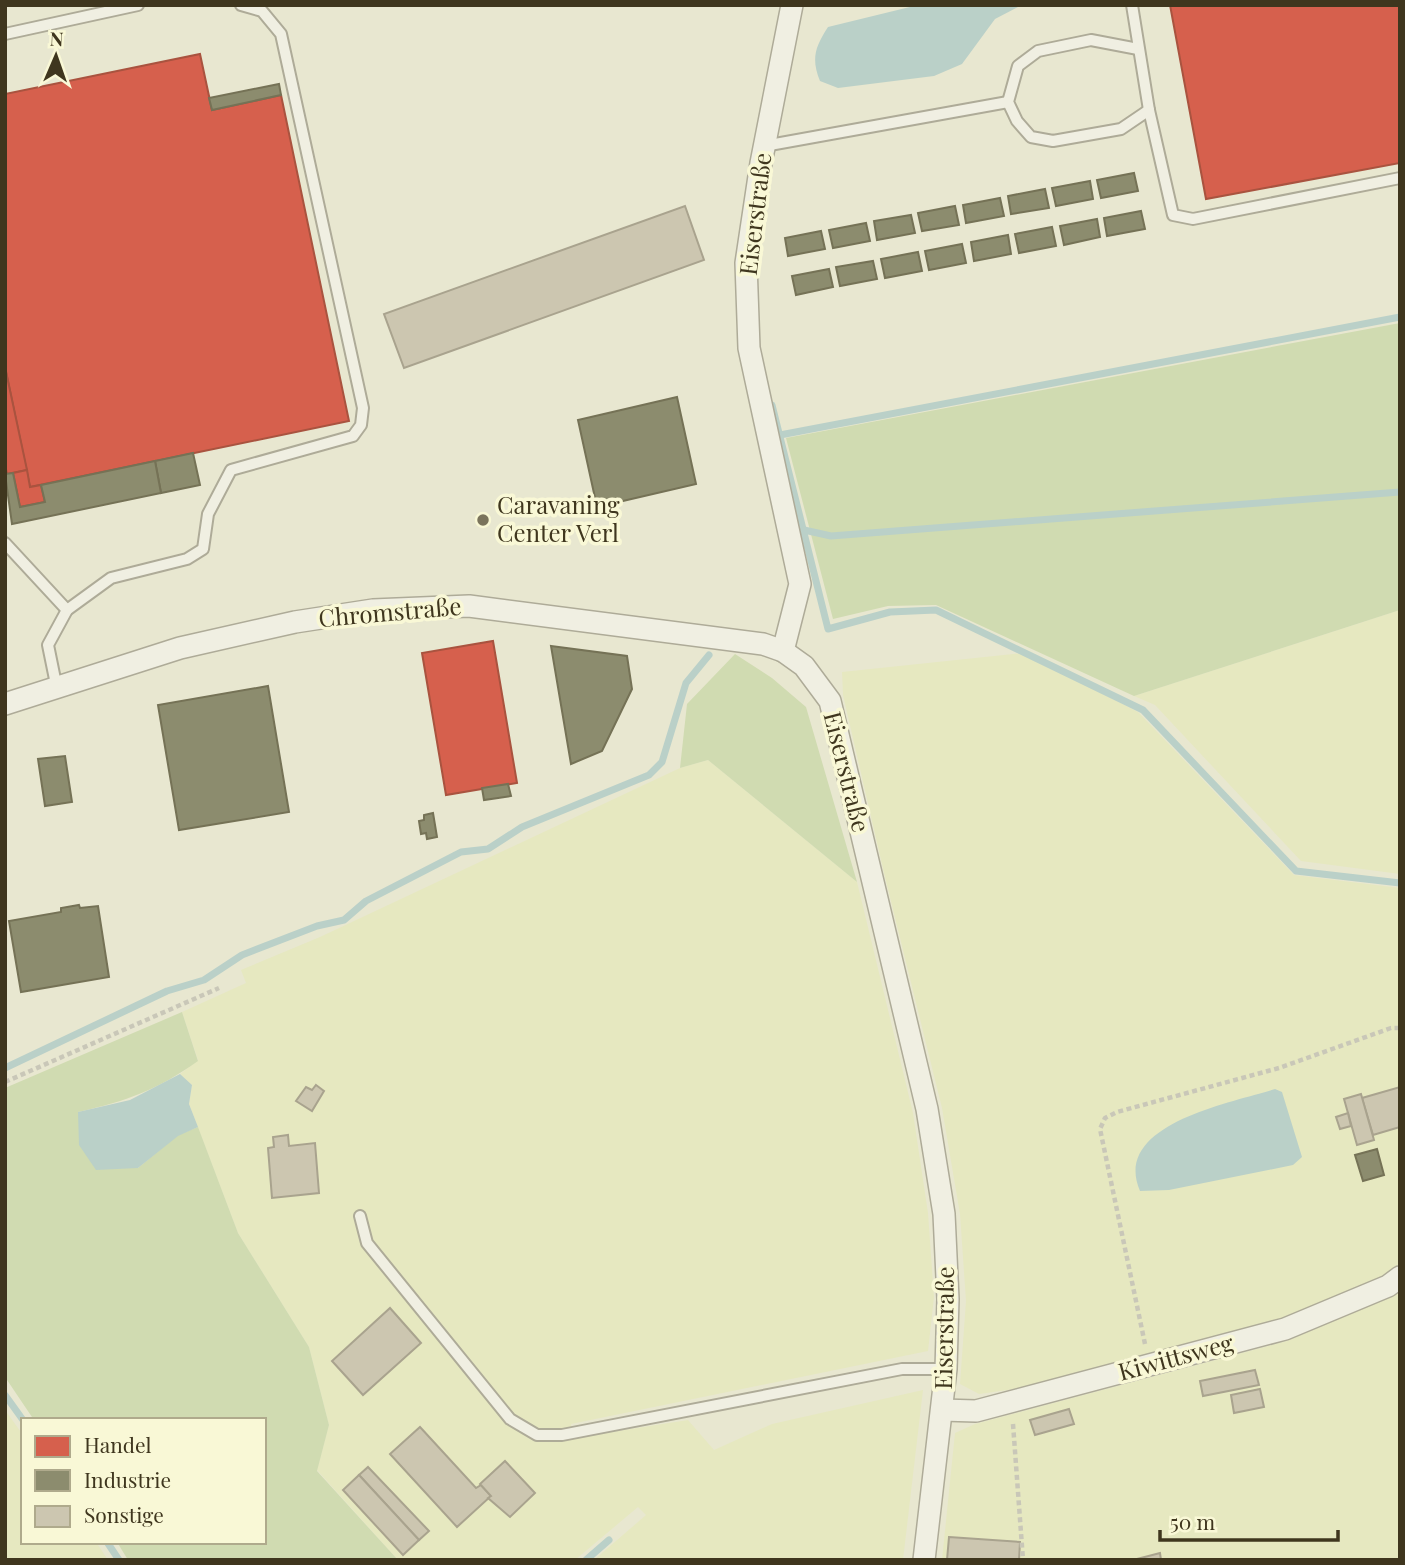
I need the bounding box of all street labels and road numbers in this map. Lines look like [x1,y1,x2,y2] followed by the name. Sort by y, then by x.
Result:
[731,151,777,277] street label: Eiserstraße
[317,589,463,633] street label: Chromstraße
[818,708,878,835] street label: Eiserstraße
[926,1266,960,1390] street label: Eiserstraße
[1114,1325,1237,1387] street label: Kiwittsweg

